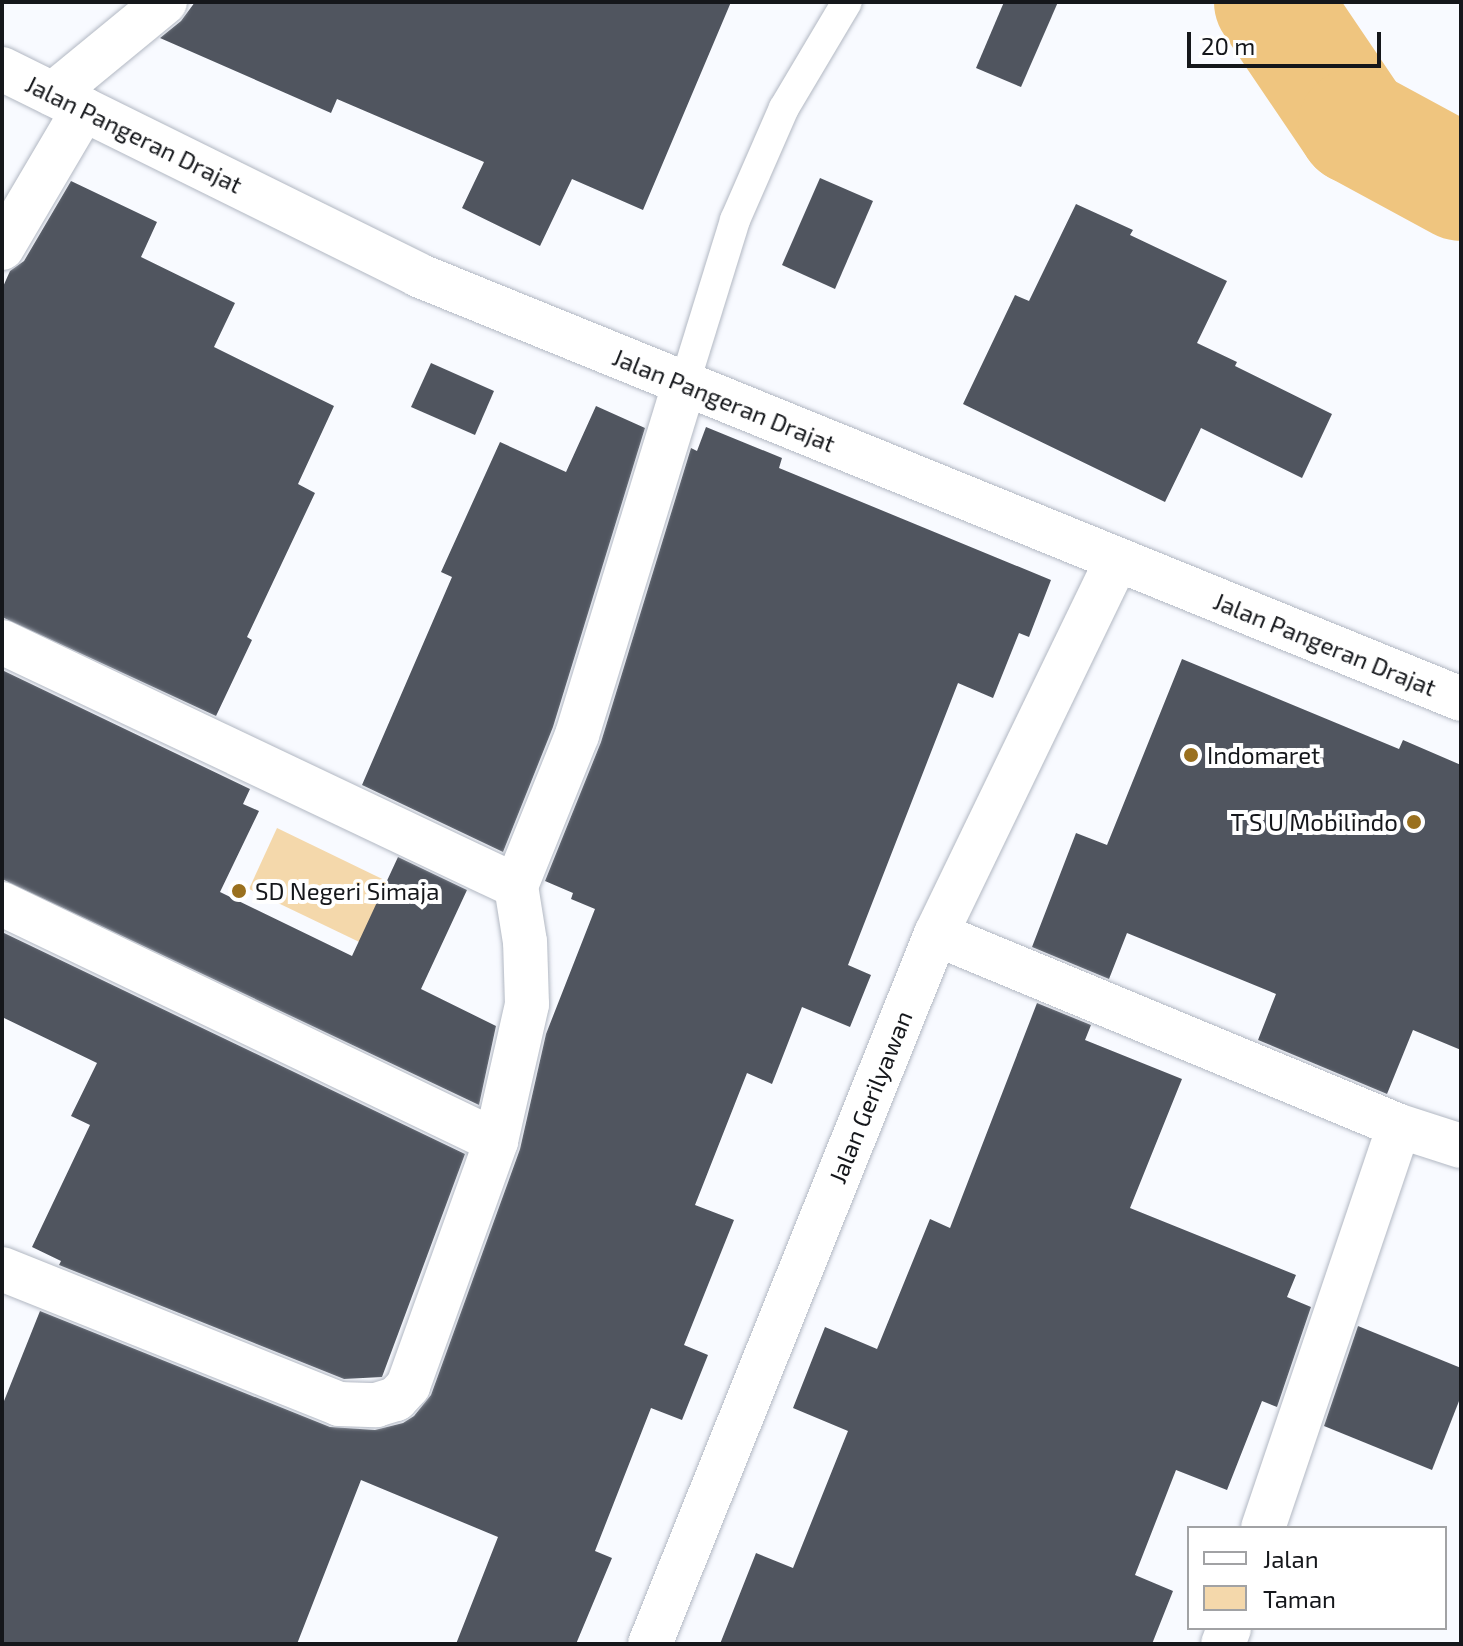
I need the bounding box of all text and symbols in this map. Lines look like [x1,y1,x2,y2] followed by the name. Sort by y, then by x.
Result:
[1191,16,1385,66] scale bar
[1201,31,1255,60] text: 20 m
[21,69,247,199] street label: Jalan Pangeran Drajat
[609,342,839,458] street label: Jalan Pangeran Drajat
[1210,586,1440,702] street label: Jalan Pangeran Drajat
[1207,741,1320,769] place label: Indomaret
[1182,746,1200,764] marker: Indomaret
[1230,808,1398,836] place label: T S U Mobilindo
[1405,813,1423,831] marker: T S U Mobilindo
[255,877,439,905] place label: SD Negeri Simaja
[230,882,248,900] marker: SD Negeri Simaja
[822,1006,918,1188] street label: Jalan Gerilyawan
[1187,1526,1447,1630] legend
[1263,1544,1319,1573] text: Jalan
[1263,1584,1336,1613] text: Taman

